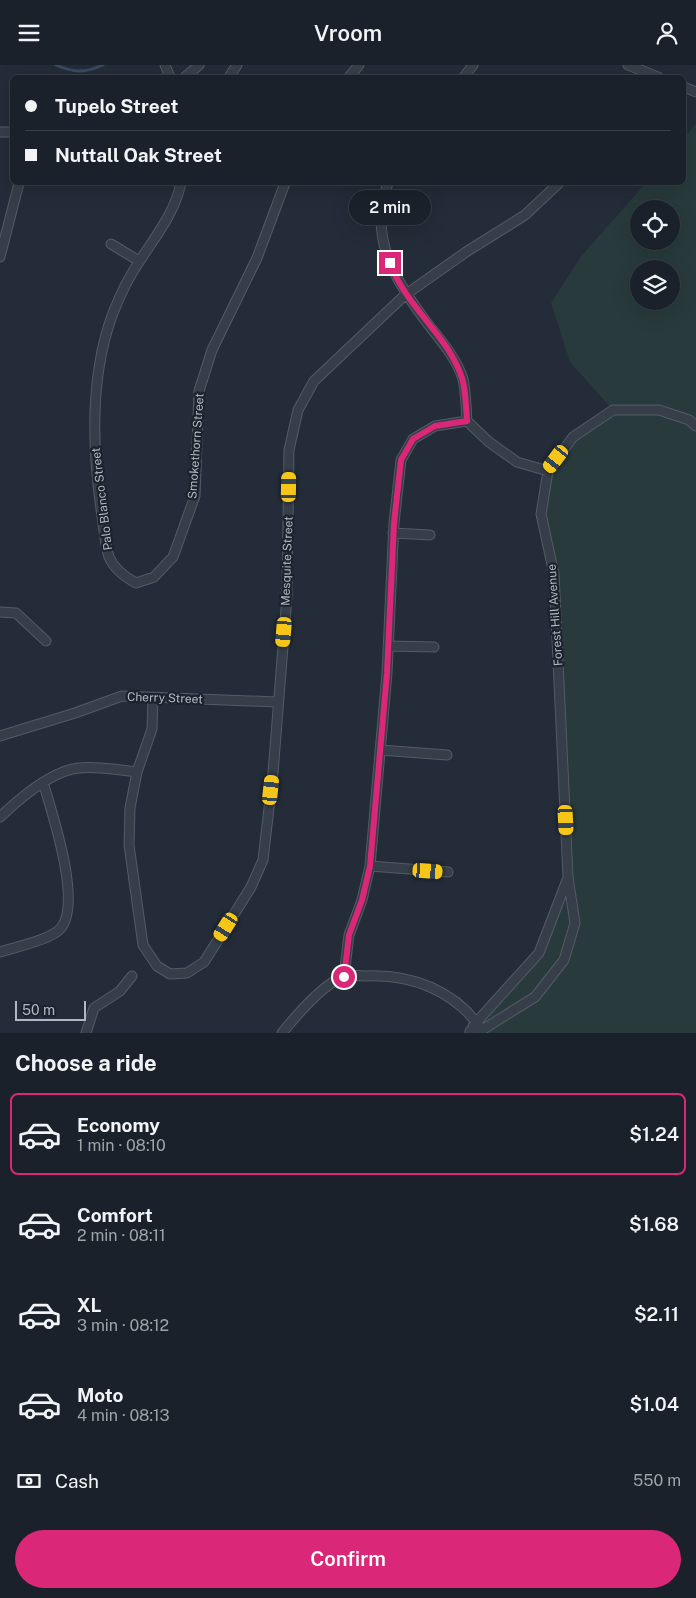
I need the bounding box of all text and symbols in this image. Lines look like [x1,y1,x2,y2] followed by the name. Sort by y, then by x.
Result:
[15,19,43,47] icon: menu
[653,19,681,47] icon: person
[314,20,382,46] text: Vroom
[55,95,178,117] text: Tupelo Street
[55,144,222,166] text: Nuttall Oak Street
[349,191,431,225] callout: 2 min
[369,198,411,217] text: 2 min
[630,200,680,310] map controls
[630,200,680,250] button: locate
[379,252,401,274] route end
[630,260,680,310] button: layers
[185,392,207,499] street label: Smokethorn Street
[540,443,571,475] car
[89,446,115,551] street label: Palo Blanco Street
[281,472,296,502] car
[278,516,296,606] street label: Mesquite Street
[544,563,566,666] street label: Forest Hill Avenue
[275,616,292,648] car
[127,690,203,706] street label: Cherry Street
[261,774,280,806] car
[557,805,574,835] car
[412,862,443,880] car
[211,910,240,944] car
[333,966,355,988] route start
[15,998,86,1021] scale bar
[22,1002,55,1018] text: 50 m
[15,1050,157,1076] text: Choose a ride
[17,1112,62,1157] icon: car
[77,1114,160,1136] text: Economy
[629,1123,679,1145] text: $1.24
[77,1136,166,1155] text: 1 min · 08:10
[17,1202,62,1247] icon: car
[77,1204,153,1226] text: Comfort
[629,1213,679,1235] text: $1.68
[77,1226,166,1245] text: 2 min · 08:11
[17,1292,62,1337] icon: car
[77,1294,102,1316] text: XL
[634,1303,679,1325] text: $2.11
[77,1316,169,1335] text: 3 min · 08:12
[17,1382,62,1427] icon: car
[77,1384,123,1406] text: Moto
[629,1393,679,1415] text: $1.04
[77,1406,170,1425] text: 4 min · 08:13
[15,1467,43,1495] icon: cash
[55,1470,99,1492] text: Cash
[633,1471,681,1490] text: 550 m
[15,1530,681,1588] button: Confirm

